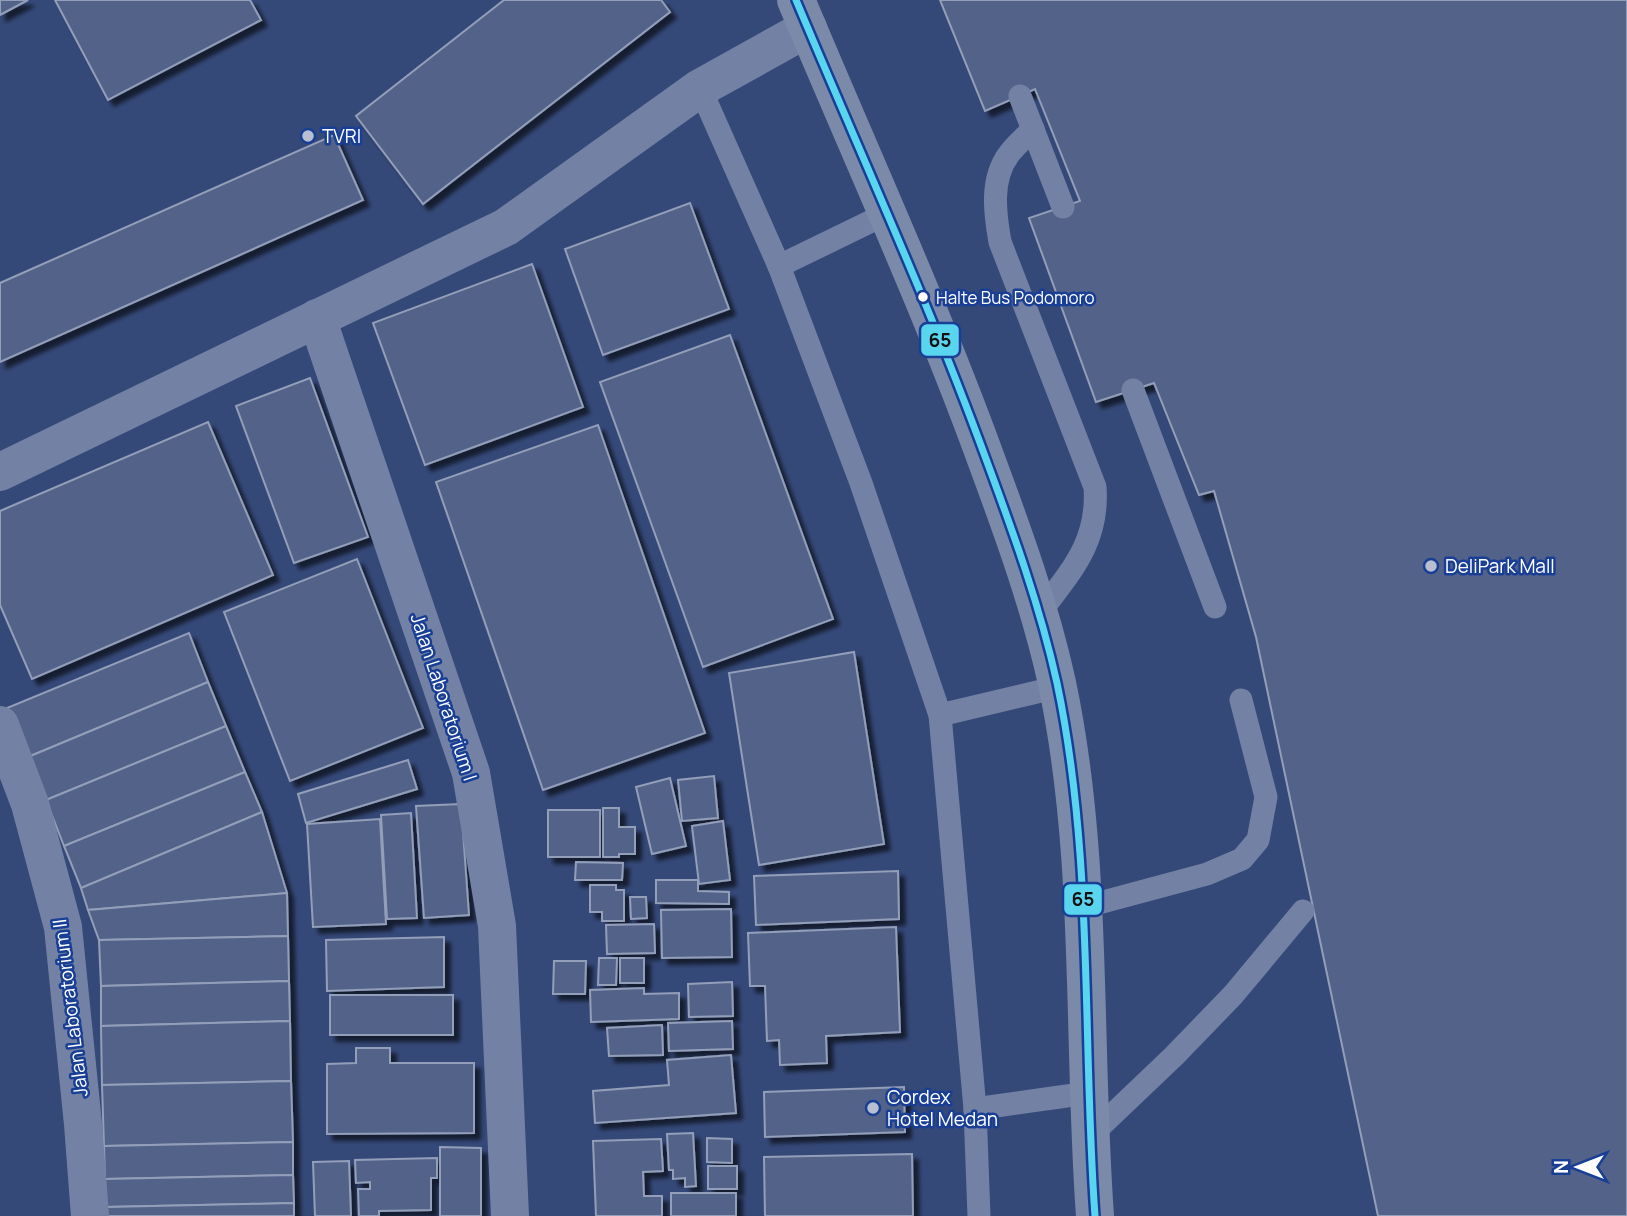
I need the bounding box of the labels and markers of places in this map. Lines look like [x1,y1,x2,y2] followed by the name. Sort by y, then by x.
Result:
[322,123,361,149] place label: TVRI
[300,128,316,144] marker: TVRI
[936,286,1095,309] place label: Halte Bus Podomoro
[916,290,930,304] marker: Halte Bus Podomoro
[1445,553,1555,579] place label: DeliPark Mall
[1423,558,1439,574] marker: DeliPark Mall
[887,1084,998,1132] place label: Cordex Hotel Medan
[865,1100,881,1116] marker: Cordex Hotel Medan

